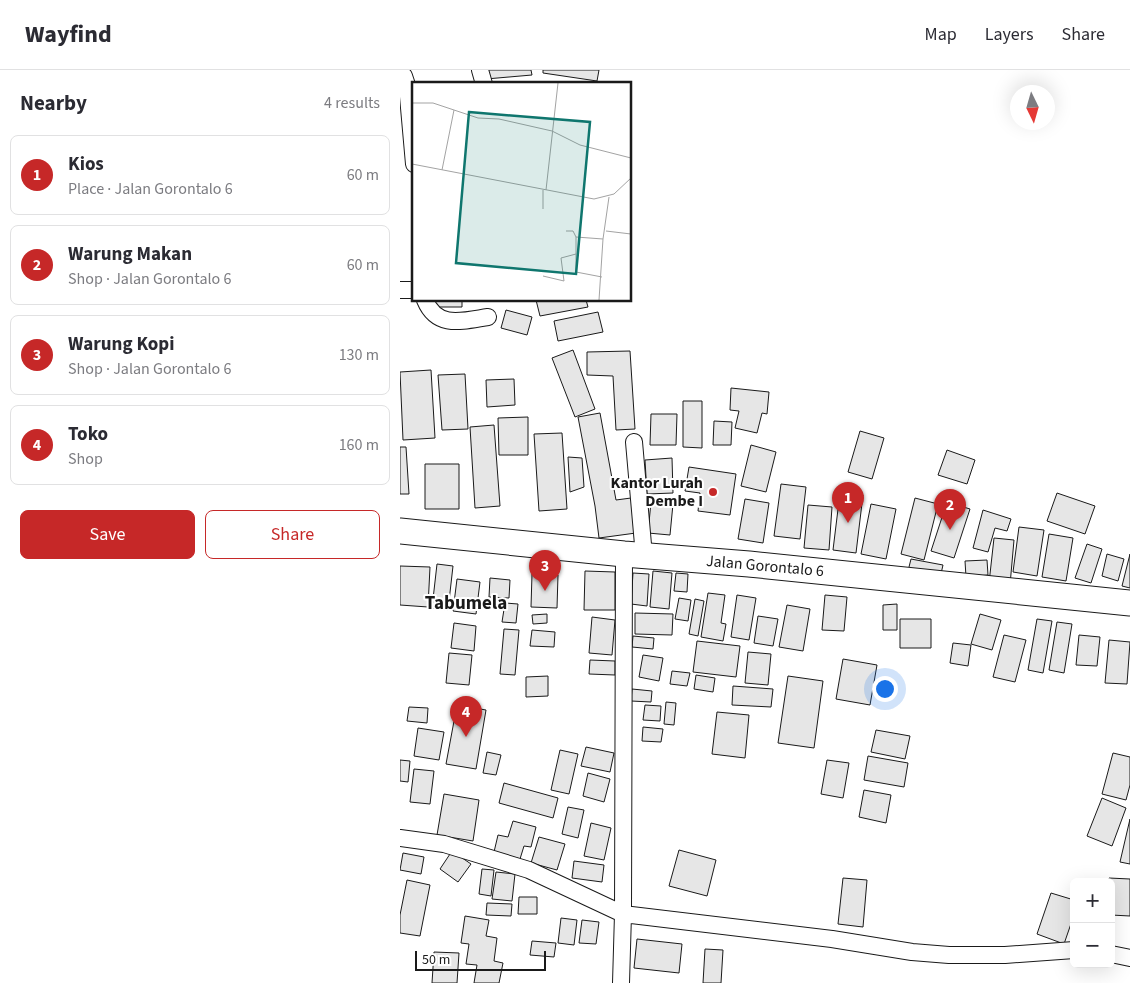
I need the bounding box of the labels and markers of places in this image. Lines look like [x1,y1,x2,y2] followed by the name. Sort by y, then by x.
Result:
[611,472,703,512] place label: Kantor Lurah Dembe I
[832,482,864,523] pin: 1
[707,486,719,498] marker: Kantor Lurah Dembe I
[934,489,966,530] pin: 2
[529,550,561,591] pin: 3
[450,696,482,737] pin: 4

